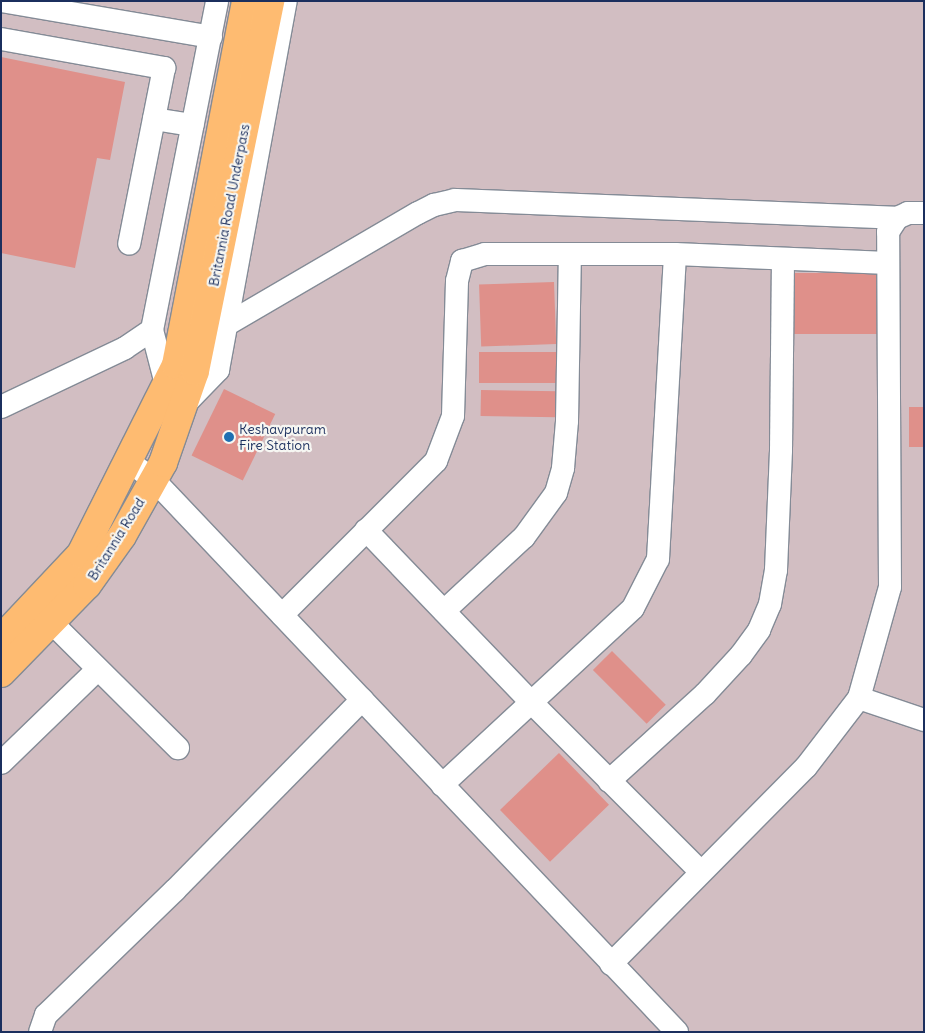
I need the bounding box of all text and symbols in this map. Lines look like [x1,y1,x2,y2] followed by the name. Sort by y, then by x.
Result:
[205,122,253,288] street label: Britannia Road Underpass
[239,421,326,454] place label: Keshavpuram Fire Station
[223,431,235,443] marker: Keshavpuram Fire Station
[84,495,148,583] street label: Britannia Road

